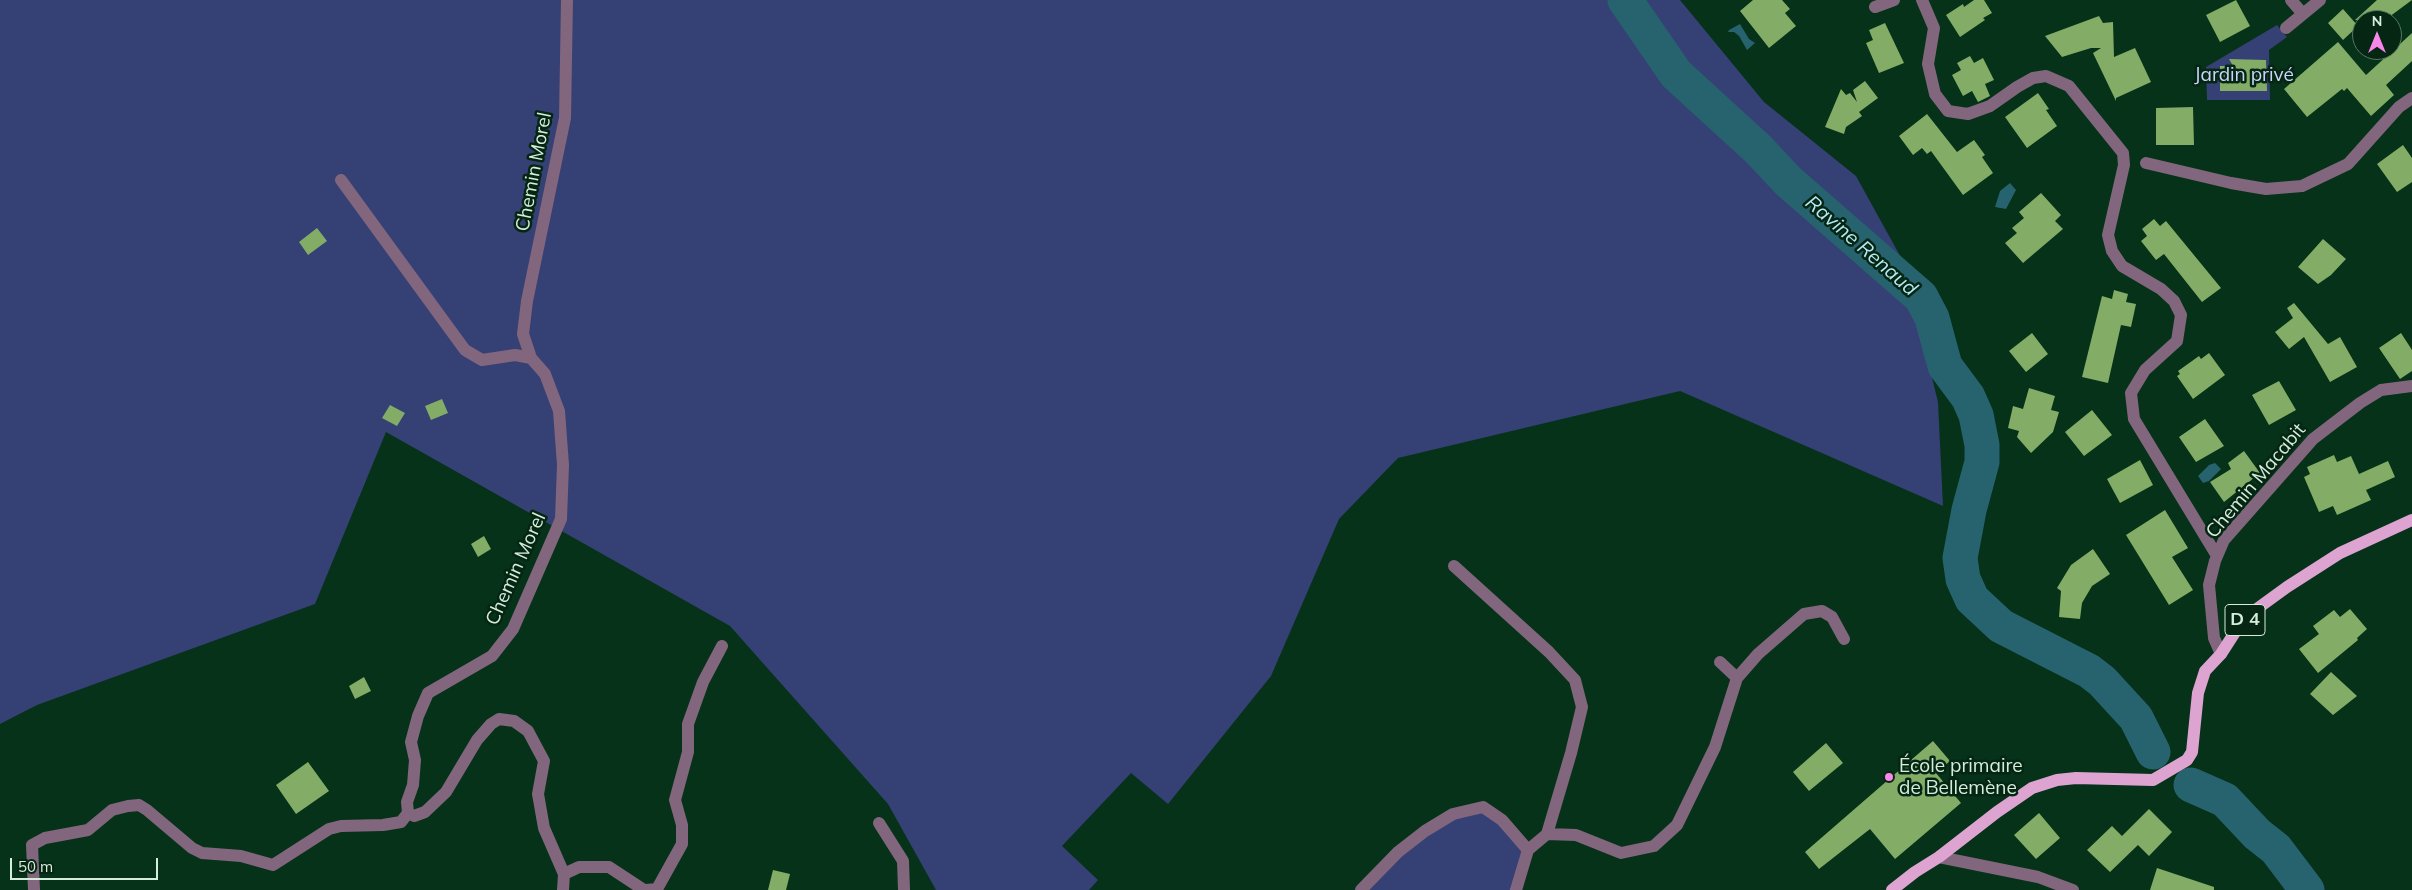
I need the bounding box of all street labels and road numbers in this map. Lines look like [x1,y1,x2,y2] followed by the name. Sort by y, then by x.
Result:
[511,111,557,233] street label: Chemin Morel
[2201,419,2311,543] street label: Chemin Macabit
[481,509,551,629] street label: Chemin Morel
[2225,604,2265,636] road number: D 4

